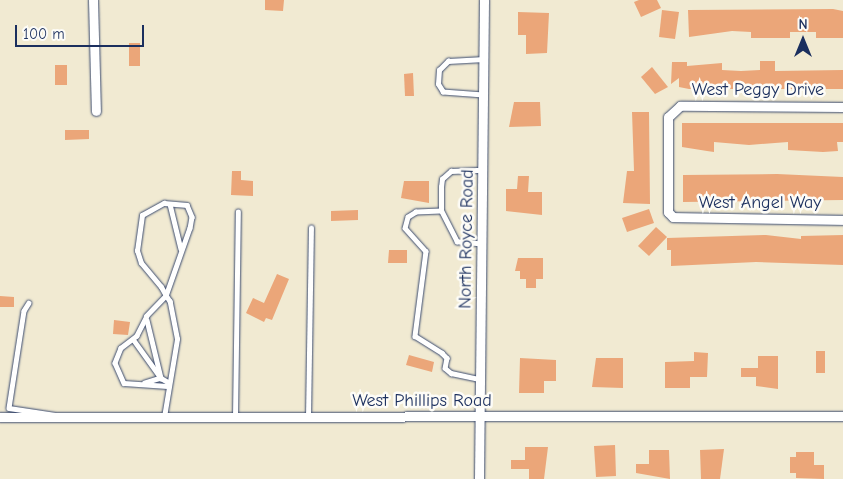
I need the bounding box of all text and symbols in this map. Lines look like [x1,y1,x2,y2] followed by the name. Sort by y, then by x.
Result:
[18,15,146,47] scale bar
[778,15,828,65] north arrow
[798,16,808,33] text: N
[23,25,65,43] text: 100 m
[692,79,824,101] street label: West Peggy Drive
[455,169,479,309] street label: North Royce Road
[699,192,821,214] street label: West Angel Way
[352,390,492,412] street label: West Phillips Road

